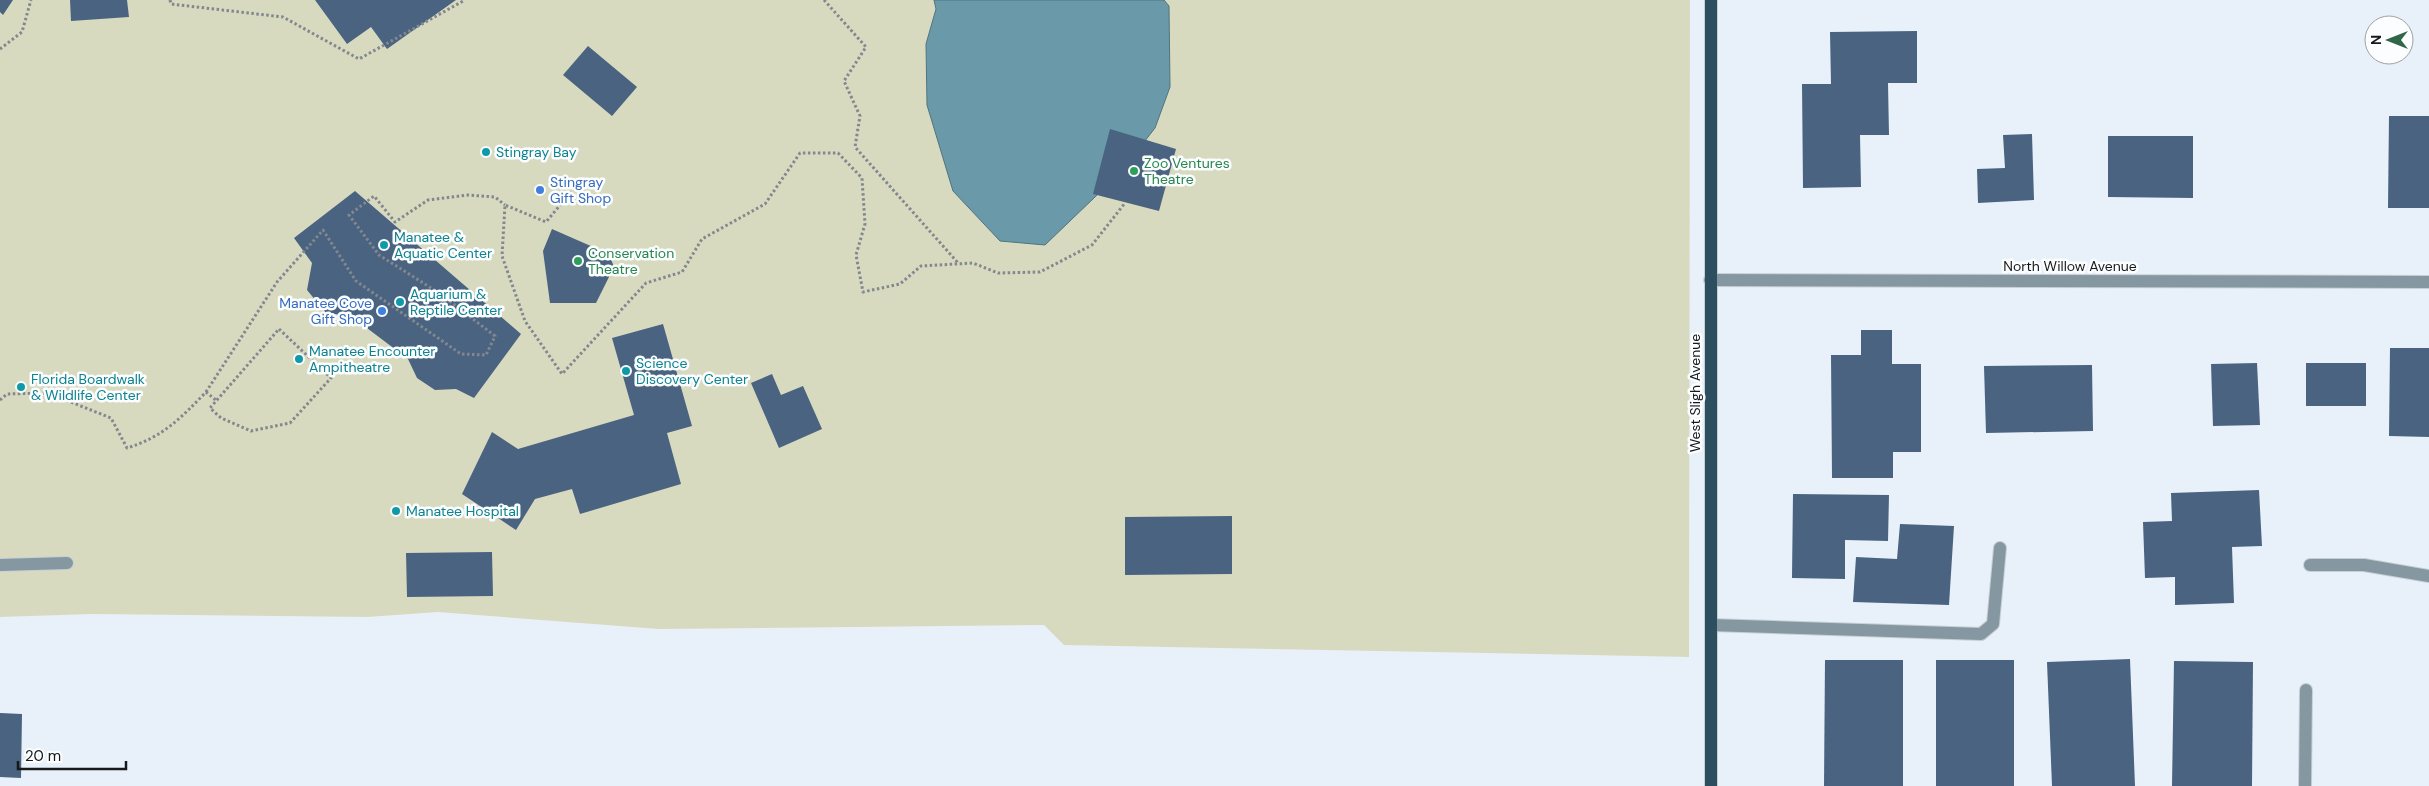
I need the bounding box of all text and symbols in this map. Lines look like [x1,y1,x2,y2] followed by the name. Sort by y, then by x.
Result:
[2364,15,2414,65] north arrow
[2367,35,2385,45] text: N
[496,143,577,161] place label: Stingray Bay
[480,146,492,158] marker: Stingray Bay
[1144,154,1230,188] place label: Zoo Ventures Theatre
[1128,165,1140,177] marker: Zoo Ventures Theatre
[550,173,611,207] place label: Stingray Gift Shop
[534,184,546,196] marker: Stingray Gift Shop
[394,228,492,262] place label: Manatee & Aquatic Center
[378,239,390,251] marker: Manatee & Aquatic Center
[588,244,674,278] place label: Conservation Theatre
[572,255,584,267] marker: Conservation Theatre
[2003,257,2137,275] street label: North Willow Avenue
[410,285,502,319] place label: Aquarium & Reptile Center
[279,294,372,328] place label: Manatee Cove Gift Shop
[394,296,406,308] marker: Aquarium & Reptile Center
[376,305,388,317] marker: Manatee Cove Gift Shop
[1686,334,1704,452] street label: West Sligh Avenue
[309,342,436,376] place label: Manatee Encounter Ampitheatre
[293,353,305,365] marker: Manatee Encounter Ampitheatre
[636,354,748,388] place label: Science Discovery Center
[620,365,632,377] marker: Science Discovery Center
[31,370,145,404] place label: Florida Boardwalk & Wildlife Center
[15,381,27,393] marker: Florida Boardwalk & Wildlife Center
[406,502,519,520] place label: Manatee Hospital
[390,505,402,517] marker: Manatee Hospital
[18,738,125,770] scale bar
[25,746,61,766] text: 20 m

